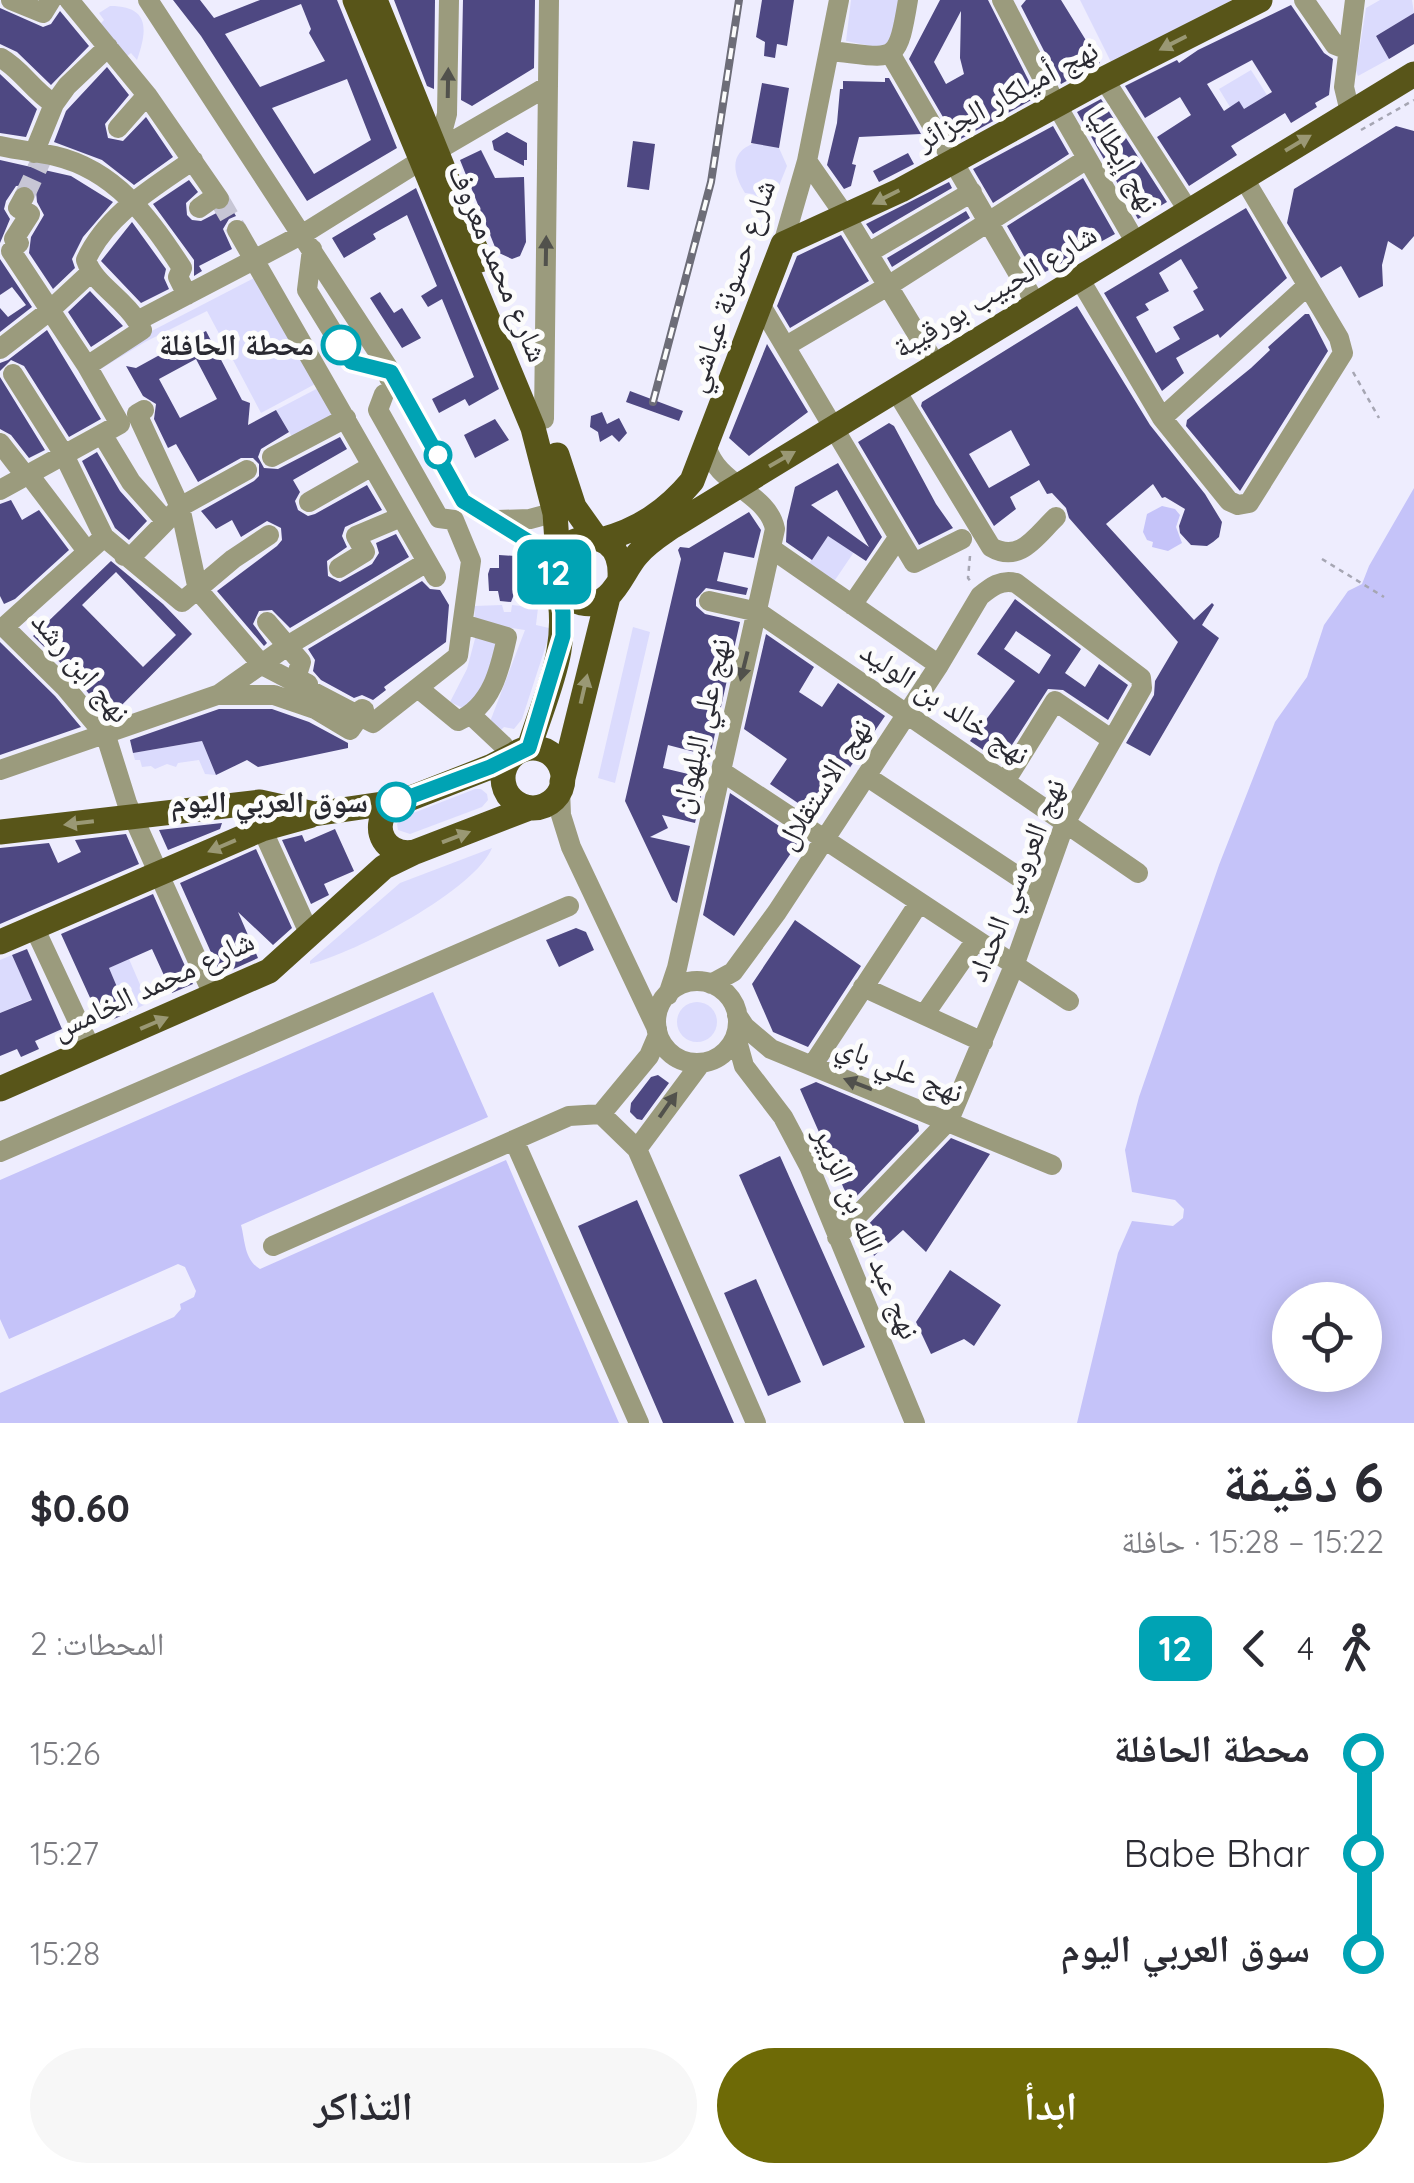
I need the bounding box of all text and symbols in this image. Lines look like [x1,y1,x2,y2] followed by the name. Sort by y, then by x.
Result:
[908,30,1105,159] street label: نهج أميلكار الجزائر
[1158,34,1187,51] one-way arrow
[441,66,457,98] one-way arrow
[1077,100,1169,220] street label: نهج إيطاليا
[1284,135,1312,152] one-way arrow
[439,158,558,368] street label: شارع محمد معروف
[675,174,788,399] street label: شارع حسونة عياشي
[872,188,901,205] one-way arrow
[886,214,1104,367] street label: شارع الحبيب بورقيبة
[538,235,554,267] one-way arrow
[159,325,314,363] place label: محطة الحافلة
[322,326,360,364] marker: محطة الحافلة
[425,442,451,468] unlabelled marker
[768,451,796,468] one-way arrow
[509,540,599,604] line badge: 12
[537,550,571,594] text: 12
[23,603,140,731] street label: نهج ابن رشد
[853,632,1038,774] street label: نهج خالد بن الوليد
[661,634,744,818] street label: نهج علي البلهوان
[736,651,752,682] one-way arrow
[577,673,592,704] one-way arrow
[767,711,880,857] street label: نهج الاستقلال
[957,772,1078,989] street label: نهج العروسي الحداد
[171,782,368,825] place label: سوق العربي اليوم
[377,783,415,821] marker: سوق العربي اليوم
[62,815,94,831] one-way arrow
[442,828,472,844] one-way arrow
[207,839,237,855] one-way arrow
[45,921,260,1048] street label: شارع محمد الخامس
[139,1015,169,1031] one-way arrow
[829,1025,969,1116] street label: نهج علي باي
[843,1076,873,1092] one-way arrow
[658,1092,677,1119] one-way arrow
[805,1120,930,1345] street label: نهج عبد الله بن الزبير
[1272,1282,1382,1392] map controls
[1272,1282,1382,1392] button: locate
[1223,1447,1384,1516] text: 6 دقيقة
[30,1484,130,1532] text: $0.60
[1121,1521,1384,1561] text: 15:22 – 15:28 · حافلة
[1227,1621,1282,1676] icon: back
[1329,1621,1384,1676] icon: walk
[30,1623,164,1663] text: المحطات: 2
[1159,1626,1192,1670] text: 12
[1297,1628,1314,1668] text: 4
[1114,1724,1310,1772] text: محطة الحافلة
[30,1733,100,1773] text: 15:26
[1123,1829,1310,1877] text: Babe Bhar
[30,1833,99,1873] text: 15:27
[1061,1924,1310,1972] text: سوق العربي اليوم
[30,1933,100,1973] text: 15:28
[30,2048,697,2163] button: التذاكر
[717,2048,1384,2163] button: ابدأ

